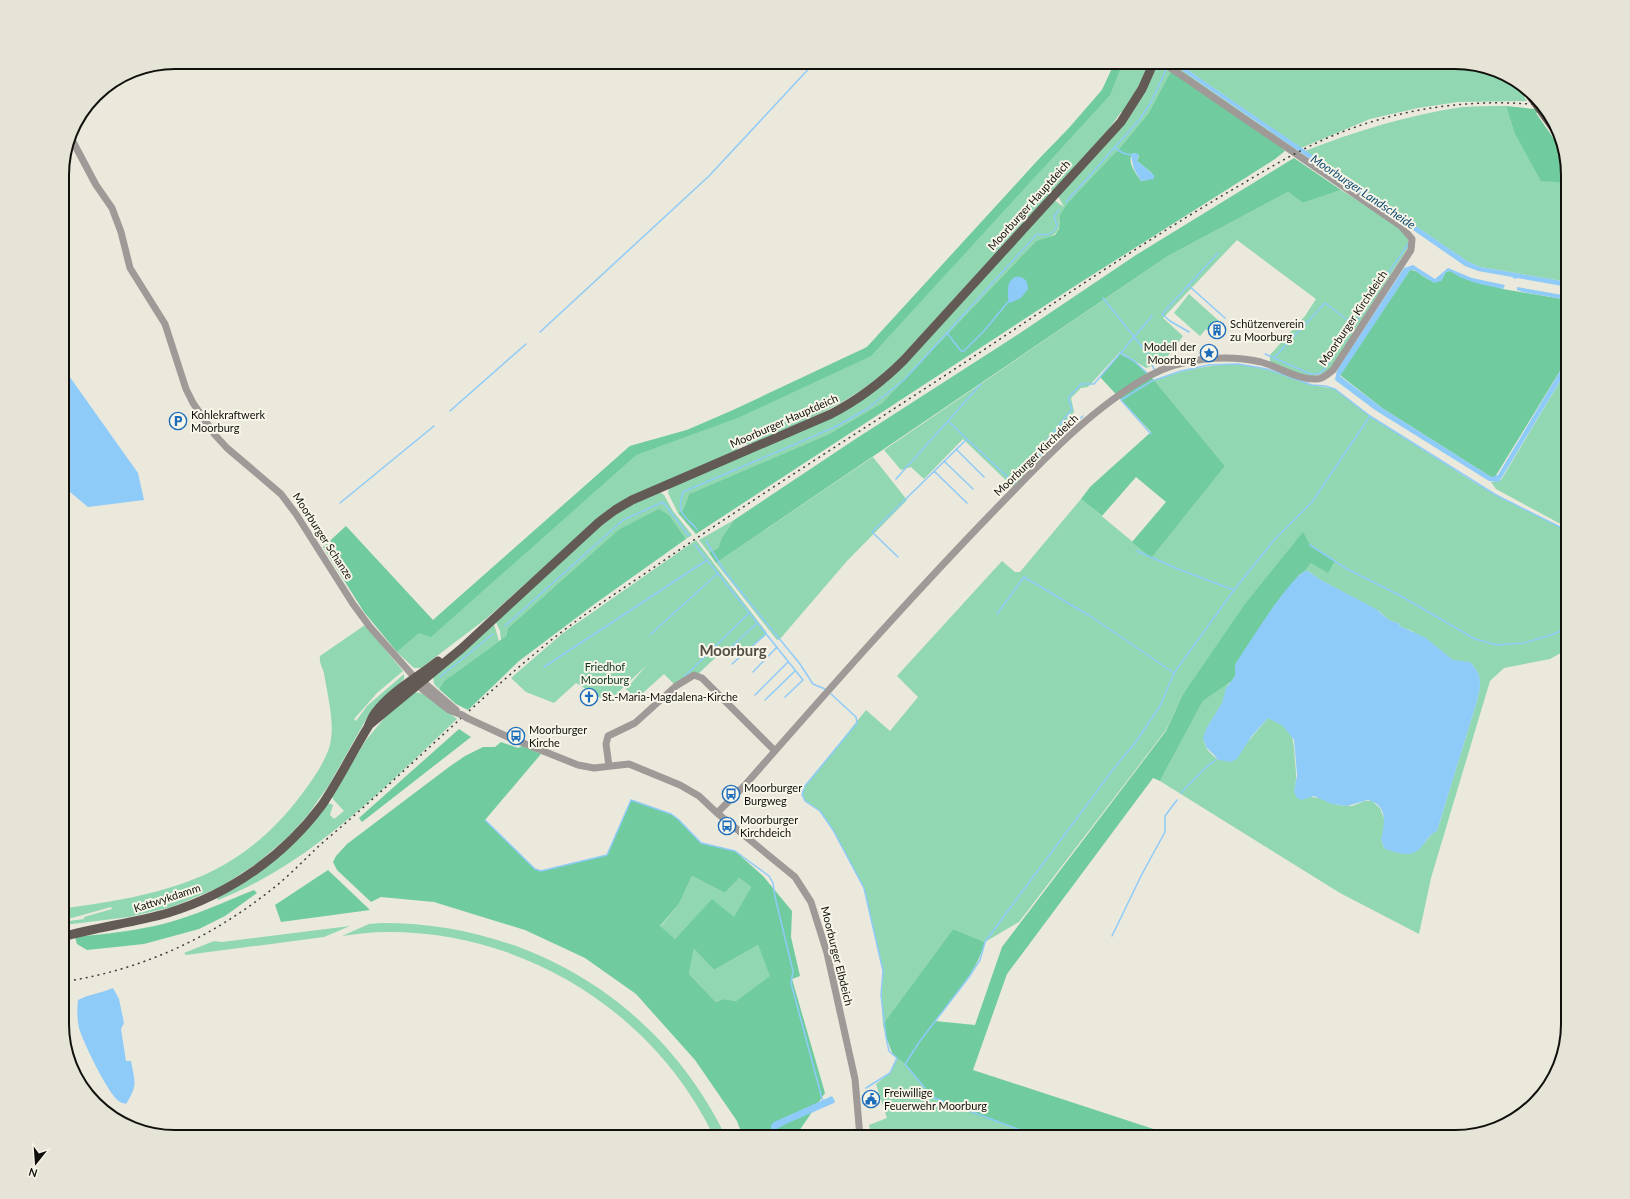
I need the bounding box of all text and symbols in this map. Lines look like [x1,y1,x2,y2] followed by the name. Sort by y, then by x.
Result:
[1308,151,1419,232] water label: Moorburger Landscheide
[985,157,1072,252] street label: Moorburger Hauptdeich
[1316,268,1389,368] street label: Moorburger Kirchdeich
[1230,317,1304,343] place label: Schützenverein zu Moorburg
[1207,320,1227,340] building icon: Schützenverein zu Moorburg
[1144,340,1196,366] place label: Modell der Moorburg
[1199,343,1219,363] place icon: Modell der Moorburg
[728,391,840,450] street label: Moorburger Hauptdeich
[191,408,265,434] place label: Kohlekraftwerk Moorburg
[168,411,188,431] parking icon: Kohlekraftwerk Moorburg
[991,411,1080,498] street label: Moorburger Kirchdeich
[291,490,356,581] street label: Moorburger Schanze
[699,641,767,659] district label: Moorburg
[581,660,629,686] park label: Friedhof Moorburg
[579,687,599,707] church icon: St.-Maria-Magdalena-Kirche
[602,690,738,703] place label: St.-Maria-Magdalena-Kirche
[529,723,587,749] place label: Moorburger Kirche
[506,726,526,746] bus stop icon: Moorburger Kirche
[744,781,802,807] place label: Moorburger Burgweg
[721,784,741,804] bus stop icon: Moorburger Burgweg
[740,813,798,839] place label: Moorburger Kirchdeich
[717,816,737,836] bus stop icon: Moorburger Kirchdeich
[132,881,202,914] street label: Kattwykdamm
[819,905,856,1007] street label: Moorburger Elbdeich
[884,1086,987,1112] place label: Freiwillige Feuerwehr Moorburg
[861,1089,881,1109] public building icon: Freiwillige Feuerwehr Moorburg
[16,1143,56,1183] north arrow
[27,1166,39,1180] text: N

